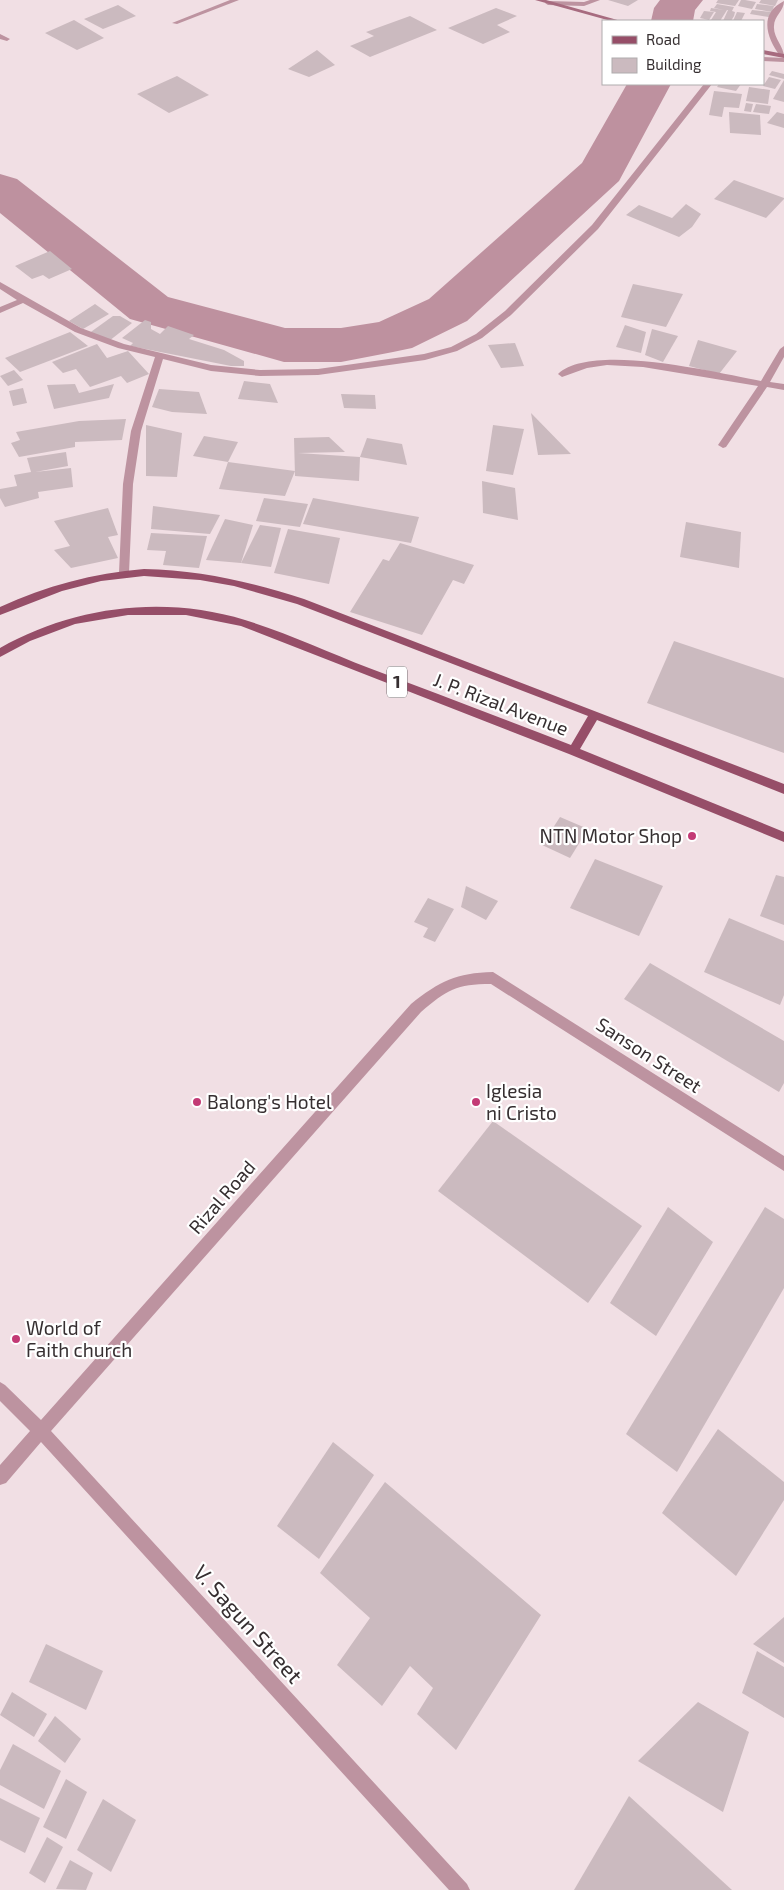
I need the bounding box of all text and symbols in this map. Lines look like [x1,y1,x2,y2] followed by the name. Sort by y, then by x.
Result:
[602,20,764,85] legend
[646,30,681,48] text: Road
[646,55,702,73] text: Building
[387,666,407,698] road number: 1
[431,667,572,740] street label: J. P. Rizal Avenue
[539,824,682,847] place label: NTN Motor Shop
[686,830,698,842] marker: NTN Motor Shop
[592,1012,706,1097] street label: Sanson Street
[486,1079,557,1124] place label: Iglesia ni Cristo
[207,1090,332,1113] place label: Balong's Hotel
[191,1096,203,1108] marker: Balong's Hotel
[470,1096,482,1108] marker: Iglesia ni Cristo
[184,1155,260,1238] street label: Rizal Road
[26,1316,132,1361] place label: World of Faith church
[10,1333,22,1345] marker: World of Faith church
[189,1559,309,1688] street label: V. Sagun Street

